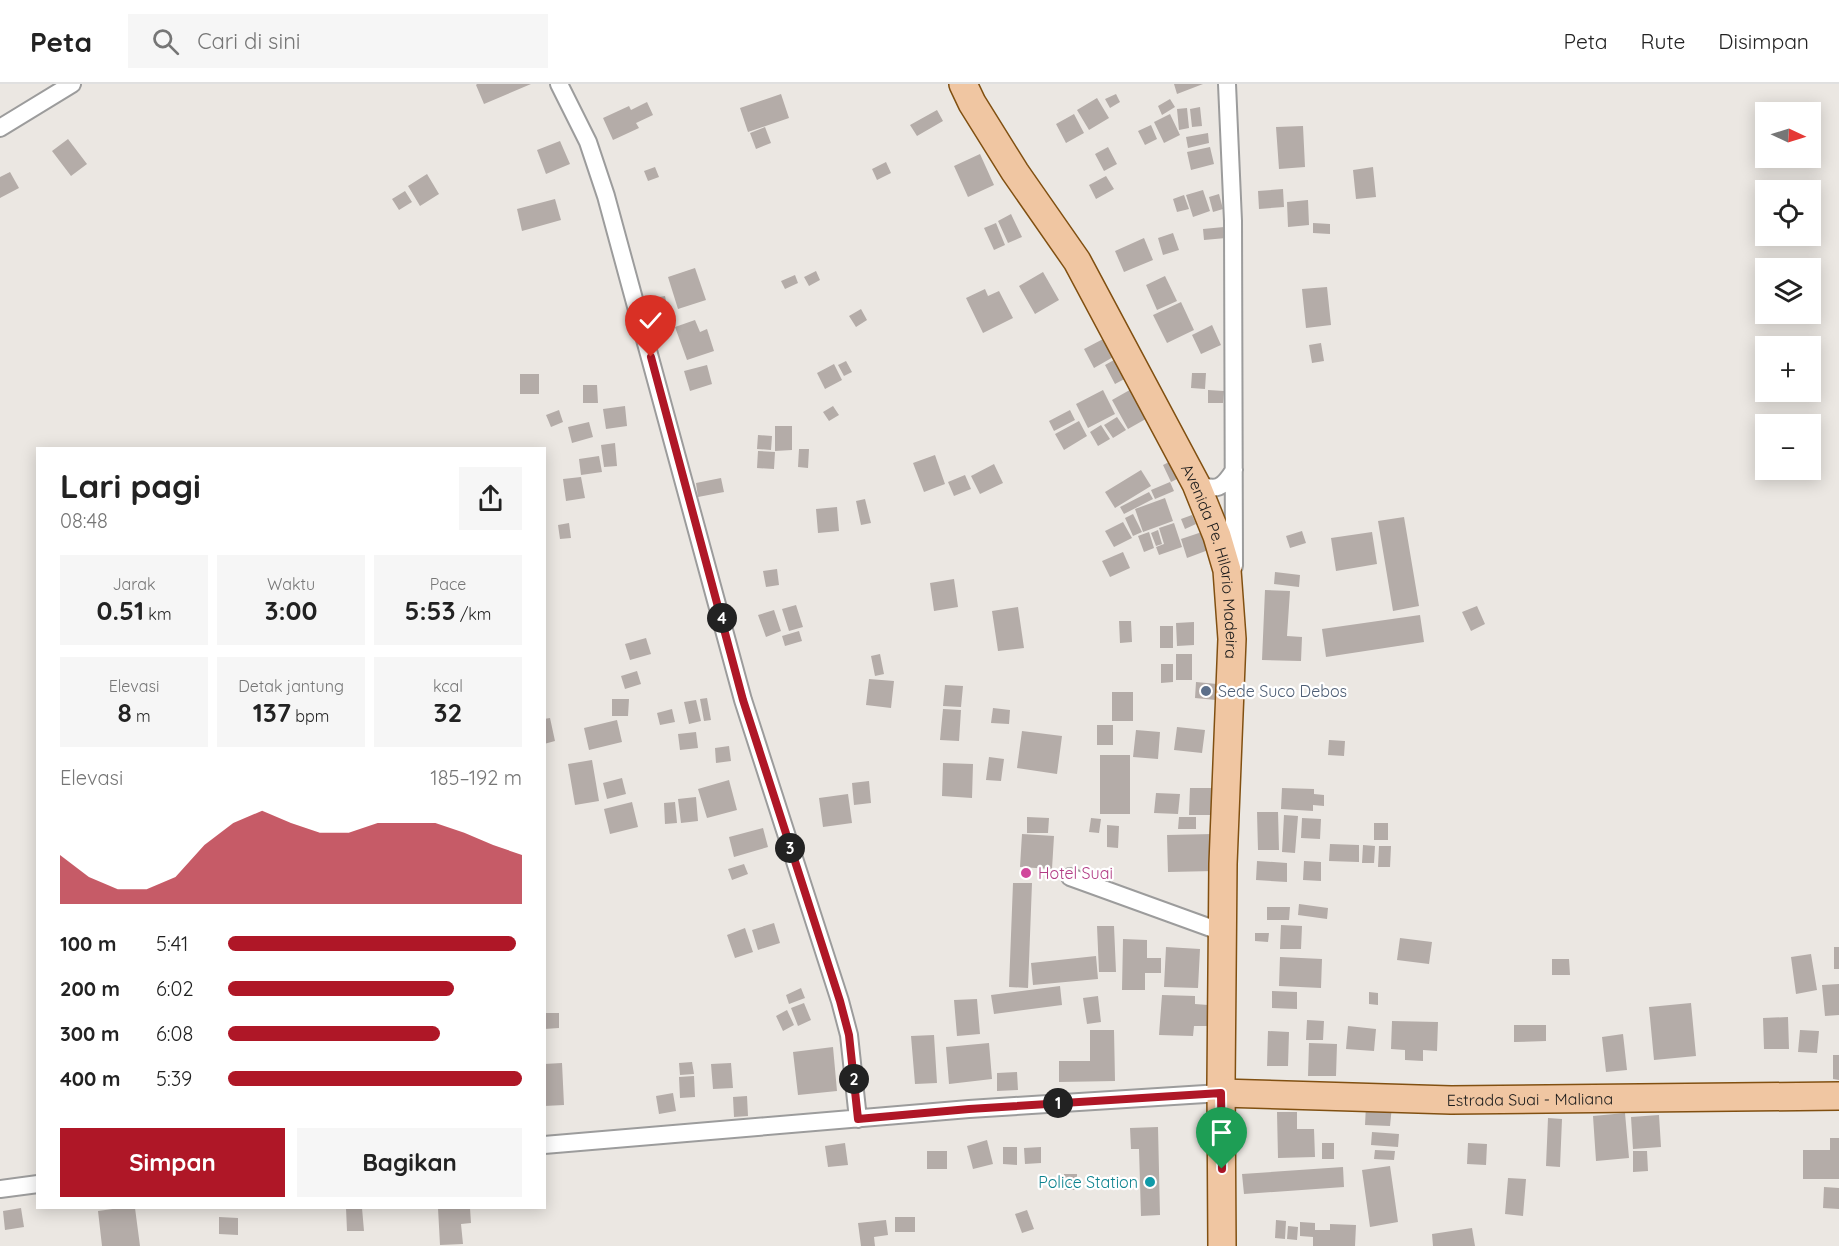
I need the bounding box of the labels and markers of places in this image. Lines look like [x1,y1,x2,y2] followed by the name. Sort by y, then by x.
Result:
[625,295,676,357] pin
[707,603,737,633] pin: 4
[1218,681,1347,701] place label: Sede Suco Debos
[1199,684,1213,698] marker: Sede Suco Debos
[775,833,805,863] pin: 3
[1038,863,1113,883] place label: Hotel Suai
[1019,866,1033,880] marker: Hotel Suai
[839,1064,869,1094] pin: 2
[1043,1088,1073,1118] pin: 1
[1196,1107,1247,1169] pin
[1038,1172,1138,1192] place label: Police Station
[1143,1175,1157,1189] marker: Police Station

